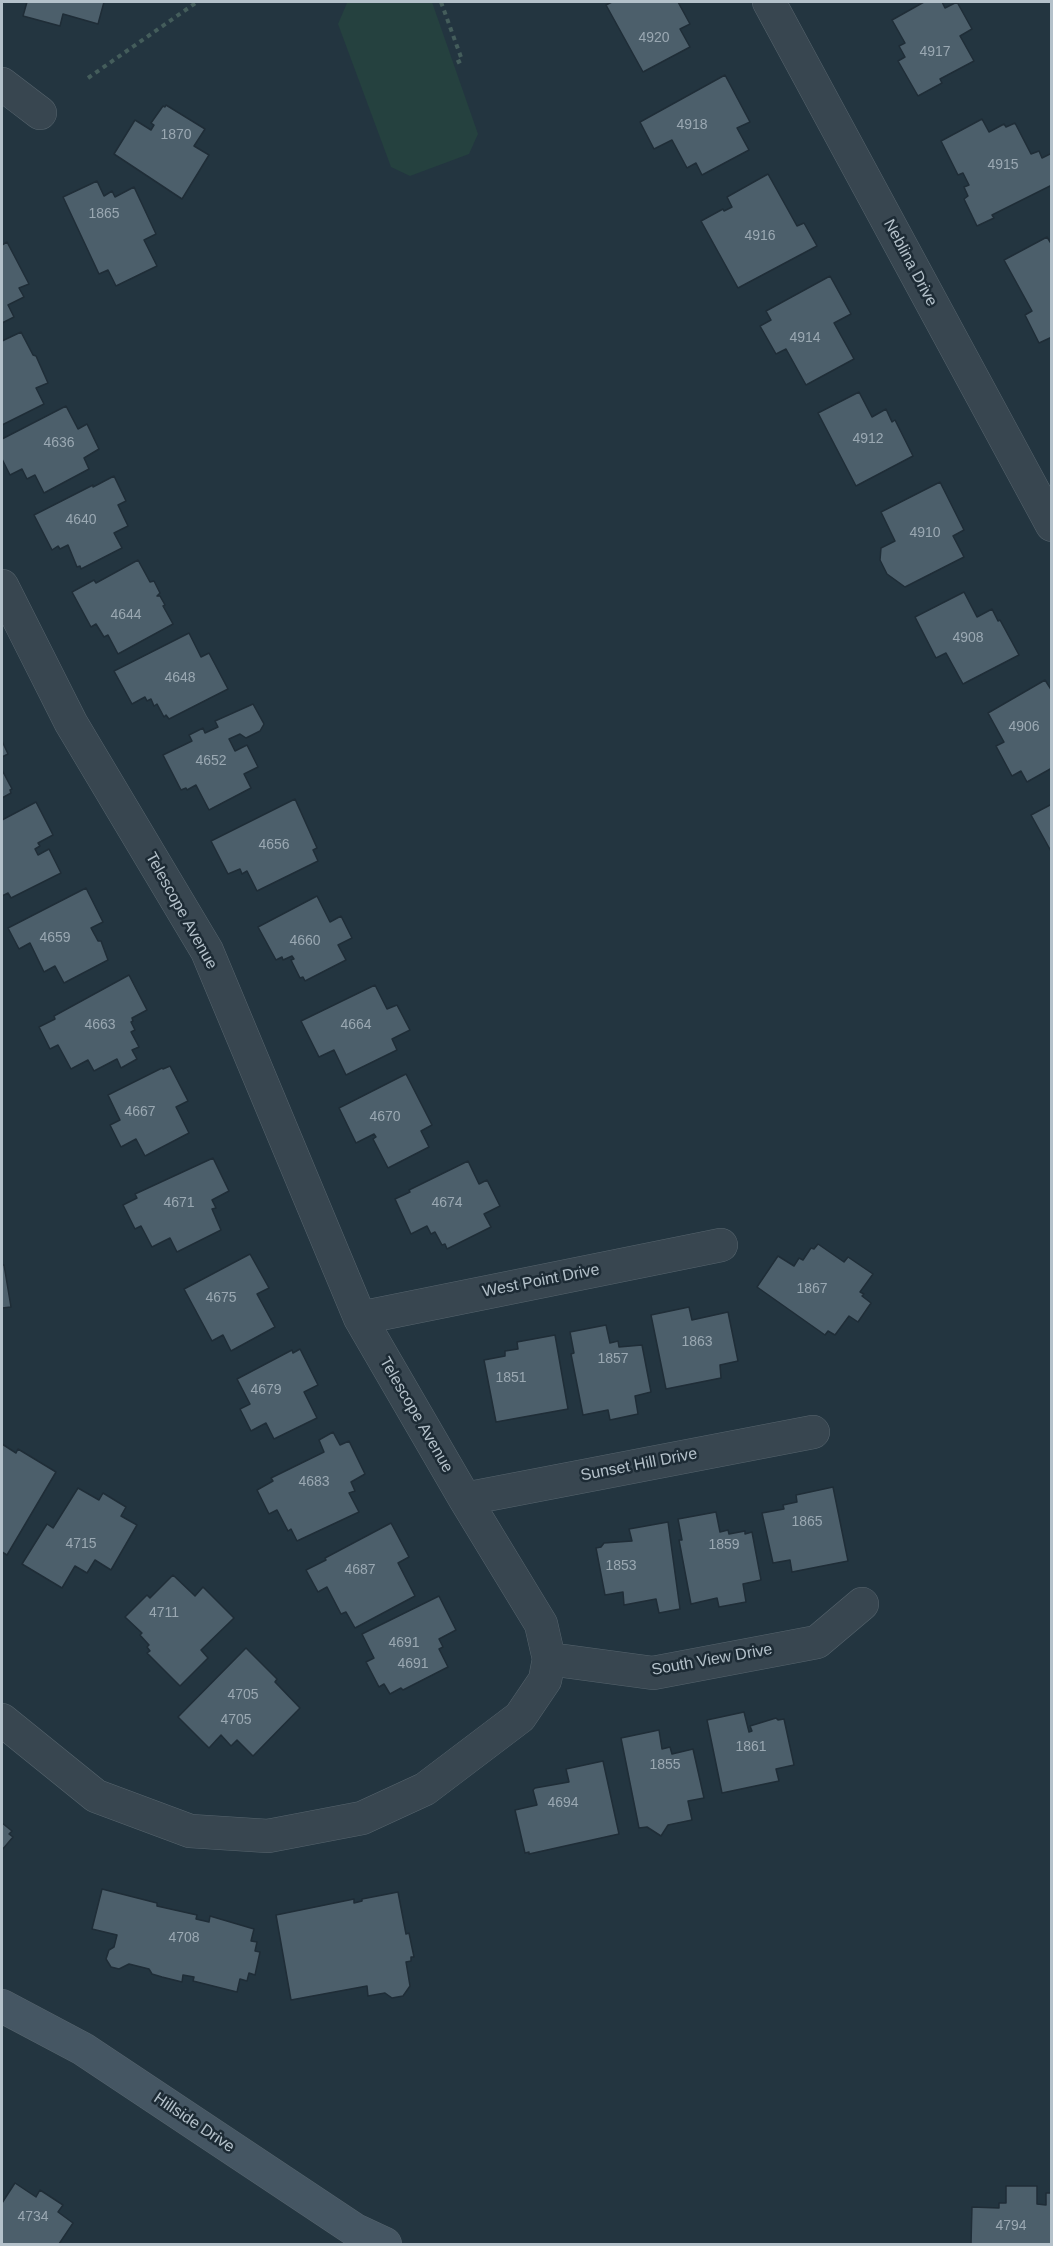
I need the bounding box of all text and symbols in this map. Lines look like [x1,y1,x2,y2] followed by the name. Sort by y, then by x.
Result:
[638,30,670,46] house number: 4920
[919,44,951,60] house number: 4917
[676,117,708,133] house number: 4918
[160,127,192,143] house number: 1870
[987,157,1019,173] house number: 4915
[88,206,120,222] house number: 1865
[879,216,941,310] street label: Neblina Drive
[744,228,776,244] house number: 4916
[789,330,821,346] house number: 4914
[852,431,884,447] house number: 4912
[43,435,75,451] house number: 4636
[65,512,97,528] house number: 4640
[909,525,941,541] house number: 4910
[110,607,142,623] house number: 4644
[952,630,984,646] house number: 4908
[164,670,196,686] house number: 4648
[1008,719,1040,735] house number: 4906
[195,753,227,769] house number: 4652
[258,837,290,853] house number: 4656
[141,849,221,973] street label: Telescope Avenue
[39,930,71,946] house number: 4659
[289,933,321,949] house number: 4660
[84,1017,116,1033] house number: 4663
[340,1017,372,1033] house number: 4664
[124,1104,156,1120] house number: 4667
[369,1109,401,1125] house number: 4670
[163,1195,195,1211] house number: 4671
[431,1195,463,1211] house number: 4674
[481,1260,601,1302] street label: West Point Drive
[796,1281,828,1297] house number: 1867
[205,1290,237,1306] house number: 4675
[681,1334,713,1350] house number: 1863
[597,1351,629,1367] house number: 1857
[375,1354,457,1476] street label: Telescope Avenue
[495,1370,527,1386] house number: 1851
[250,1382,282,1398] house number: 4679
[579,1444,699,1486] street label: Sunset Hill Drive
[298,1474,330,1490] house number: 4683
[791,1514,823,1530] house number: 1865
[65,1536,97,1552] house number: 4715
[708,1537,740,1553] house number: 1859
[605,1558,637,1574] house number: 1853
[344,1562,376,1578] house number: 4687
[149,1605,179,1621] house number: 4711
[388,1635,420,1651] house number: 4691
[650,1640,774,1680] street label: South View Drive
[397,1656,429,1672] house number: 4691
[227,1687,259,1703] house number: 4705
[220,1712,252,1728] house number: 4705
[735,1739,767,1755] house number: 1861
[649,1757,681,1773] house number: 1855
[547,1795,579,1811] house number: 4694
[168,1930,200,1946] house number: 4708
[150,2089,238,2157] street label: Hillside Drive
[17,2209,49,2225] house number: 4734
[995,2218,1027,2234] house number: 4794

